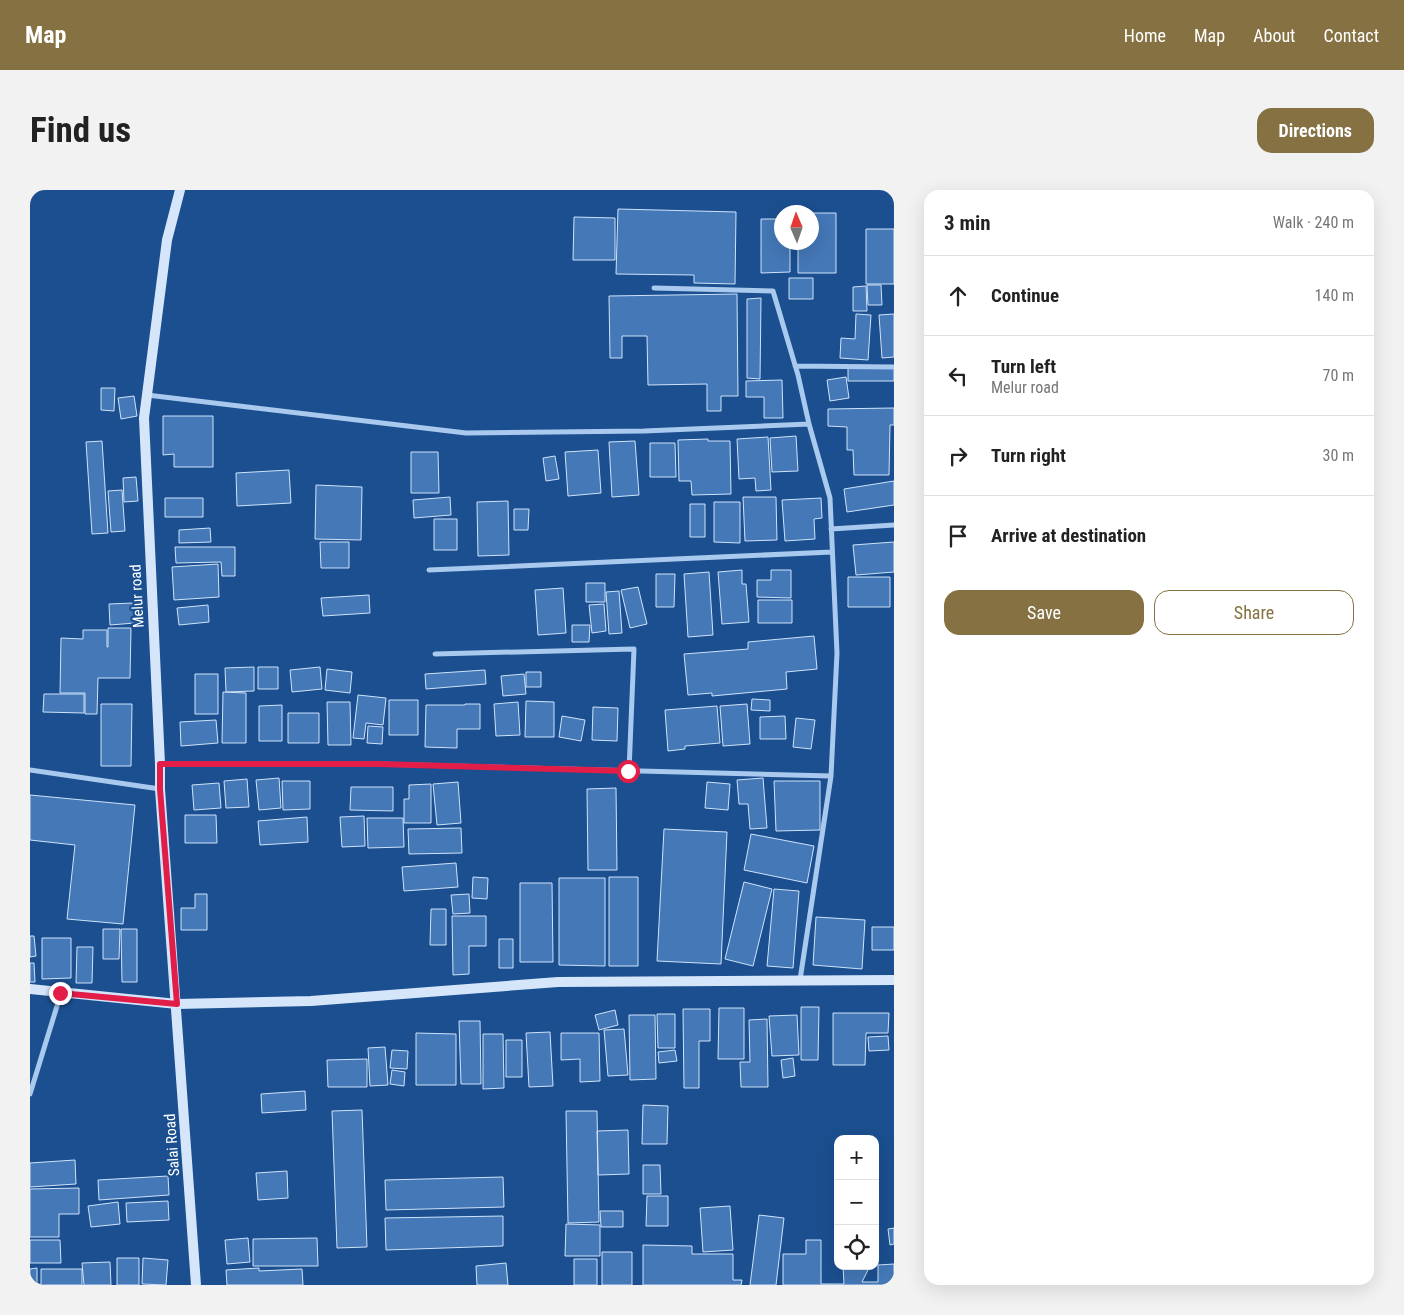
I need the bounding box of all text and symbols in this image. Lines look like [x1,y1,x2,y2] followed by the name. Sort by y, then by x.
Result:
[25,21,66,49] text: Map
[1124,25,1166,46] text: Home
[1194,25,1225,46] text: Map
[1253,25,1295,46] text: About
[1323,25,1379,46] text: Contact
[1257,108,1374,153] button: Directions
[30,110,131,151] text: Find us
[774,205,819,250] north arrow
[944,211,991,235] text: 3 min
[1273,213,1354,232] text: Walk · 240 m
[944,282,972,310] icon: ahead
[991,284,1059,307] text: Continue
[1315,286,1354,305] text: 140 m
[991,355,1056,378] text: Turn left
[944,362,972,390] icon: left
[1322,366,1354,385] text: 70 m
[991,378,1059,397] text: Melur road
[944,442,972,470] icon: right
[991,444,1066,467] text: Turn right
[1322,446,1354,465] text: 30 m
[944,522,972,550] icon: arrive
[991,524,1146,547] text: Arrive at destination
[126,564,148,628] street label: Melur road
[944,590,1144,635] button: Save
[1154,590,1354,635] button: Share
[617,760,640,783] route start
[49,982,72,1005] route end
[161,1113,183,1177] street label: Salai Road
[834,1135,879,1270] map controls
[834,1135,879,1180] button: +
[834,1180,879,1225] button: −
[834,1225,879,1270] button: locate

